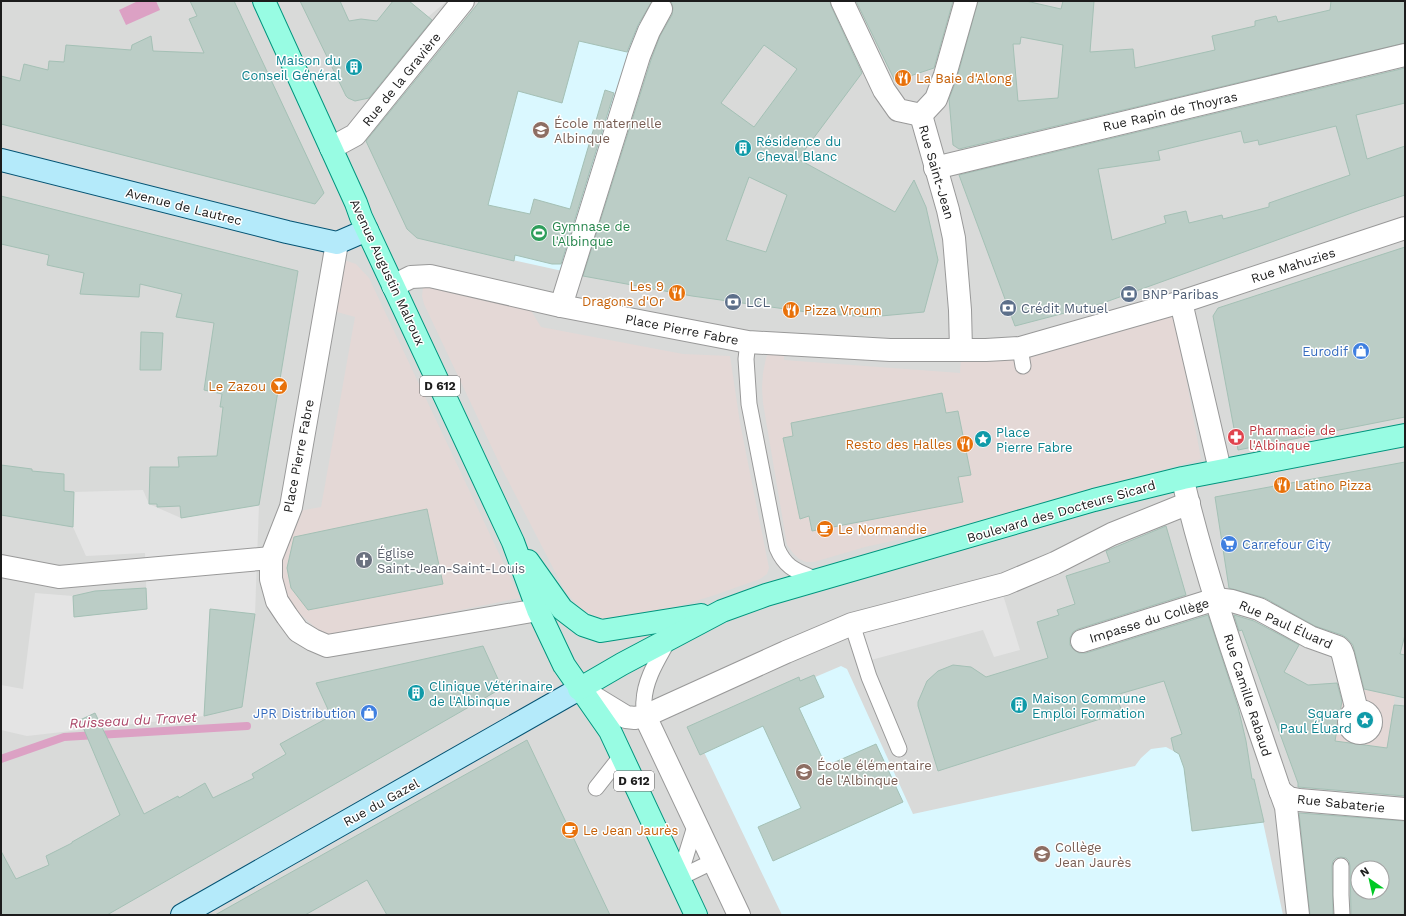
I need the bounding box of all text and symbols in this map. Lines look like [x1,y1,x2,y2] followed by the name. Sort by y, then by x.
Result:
[359,30,444,129] street label: Rue de la Gravière
[242,53,341,83] place label: Maison du Conseil Général
[344,57,364,77] building icon: Maison du Conseil Général
[893,68,913,88] restaurant icon: La Baie d'Along
[916,71,1012,86] place label: La Baie d'Along
[1101,89,1239,134] street label: Rue Rapin de Thoyras
[554,115,662,146] place label: École maternelle Albinque
[531,120,551,140] school or university icon: École maternelle Albinque
[916,123,957,221] street label: Rue Saint-Jean
[756,134,841,164] place label: Résidence du Cheval Blanc
[733,138,753,158] building icon: Résidence du Cheval Blanc
[124,185,243,228] street label: Avenue de Lautrec
[347,197,428,348] street label: Avenue Augustin Malroux
[552,219,630,249] place label: Gymnase de l'Albinque
[529,223,549,243] sports icon: Gymnase de l'Albinque
[1249,245,1337,286] street label: Rue Mahuzies
[582,279,664,309] place label: Les 9 Dragons d'Or
[667,283,687,303] restaurant icon: Les 9 Dragons d'Or
[1119,284,1139,304] bank icon: BNP Paribas
[1142,287,1219,302] place label: BNP Paribas
[723,292,743,312] bank icon: LCL
[746,295,770,310] place label: LCL
[998,298,1018,318] bank icon: Crédit Mutuel
[781,300,801,320] restaurant icon: Pizza Vroum
[1021,301,1108,316] place label: Crédit Mutuel
[804,303,882,318] place label: Pizza Vroum
[624,311,740,348] street label: Place Pierre Fabre
[1351,341,1371,361] shop icon: Eurodif
[1302,344,1348,359] place label: Eurodif
[269,376,289,396] bar icon: Le Zazou
[420,376,460,396] road number: D 612
[208,379,266,394] place label: Le Zazou
[280,398,317,514] street label: Place Pierre Fabre
[1249,423,1336,453] place label: Pharmacie de l'Albinque
[996,425,1073,455] place label: Place Pierre Fabre
[1226,427,1246,447] pharmacy icon: Pharmacie de l'Albinque
[973,429,993,449] place icon: Place Pierre Fabre
[955,434,975,454] restaurant icon: Resto des Halles
[845,437,952,452] place label: Resto des Halles
[1272,475,1292,495] restaurant icon: Latino Pizza
[965,477,1157,546] street label: Boulevard des Docteurs Sicard
[1295,478,1372,493] place label: Latino Pizza
[815,519,835,539] cafe icon: Le Normandie
[838,522,927,537] place label: Le Normandie
[1219,534,1239,554] supermarket icon: Carrefour City
[1242,537,1331,552] place label: Carrefour City
[377,545,525,576] place label: Église Saint-Jean-Saint-Louis
[354,550,374,570] church icon: Église Saint-Jean-Saint-Louis
[1087,595,1211,646] street label: Impasse du Collège
[1237,596,1335,652] street label: Rue Paul Éluard
[1221,632,1274,758] street label: Rue Camille Rabaud
[429,679,553,709] place label: Clinique Vétérinaire de l'Albinque
[406,683,426,703] building icon: Clinique Vétérinaire de l'Albinque
[1032,691,1146,721] place label: Maison Commune Emploi Formation
[1009,695,1029,715] building icon: Maison Commune Emploi Formation
[359,703,379,723] shop icon: JPR Distribution
[253,706,356,721] place label: JPR Distribution
[1280,706,1352,736] place label: Square Paul Éluard
[69,709,197,731] water label: Ruisseau du Travet
[1355,710,1375,730] place icon: Square Paul Éluard
[817,757,932,788] place label: École élémentaire de l'Albinque
[794,762,814,782] school or university icon: École élémentaire de l'Albinque
[614,771,654,791] road number: D 612
[341,775,422,829] street label: Rue du Gazel
[1296,791,1386,816] street label: Rue Sabaterie
[560,820,580,840] cafe icon: Le Jean Jaurès
[583,823,679,838] place label: Le Jean Jaurès
[1055,840,1131,870] place label: Collège Jean Jaurès
[1032,844,1052,864] school or university icon: Collège Jean Jaurès
[1350,860,1390,900] north arrow
[1358,864,1372,880] text: N

